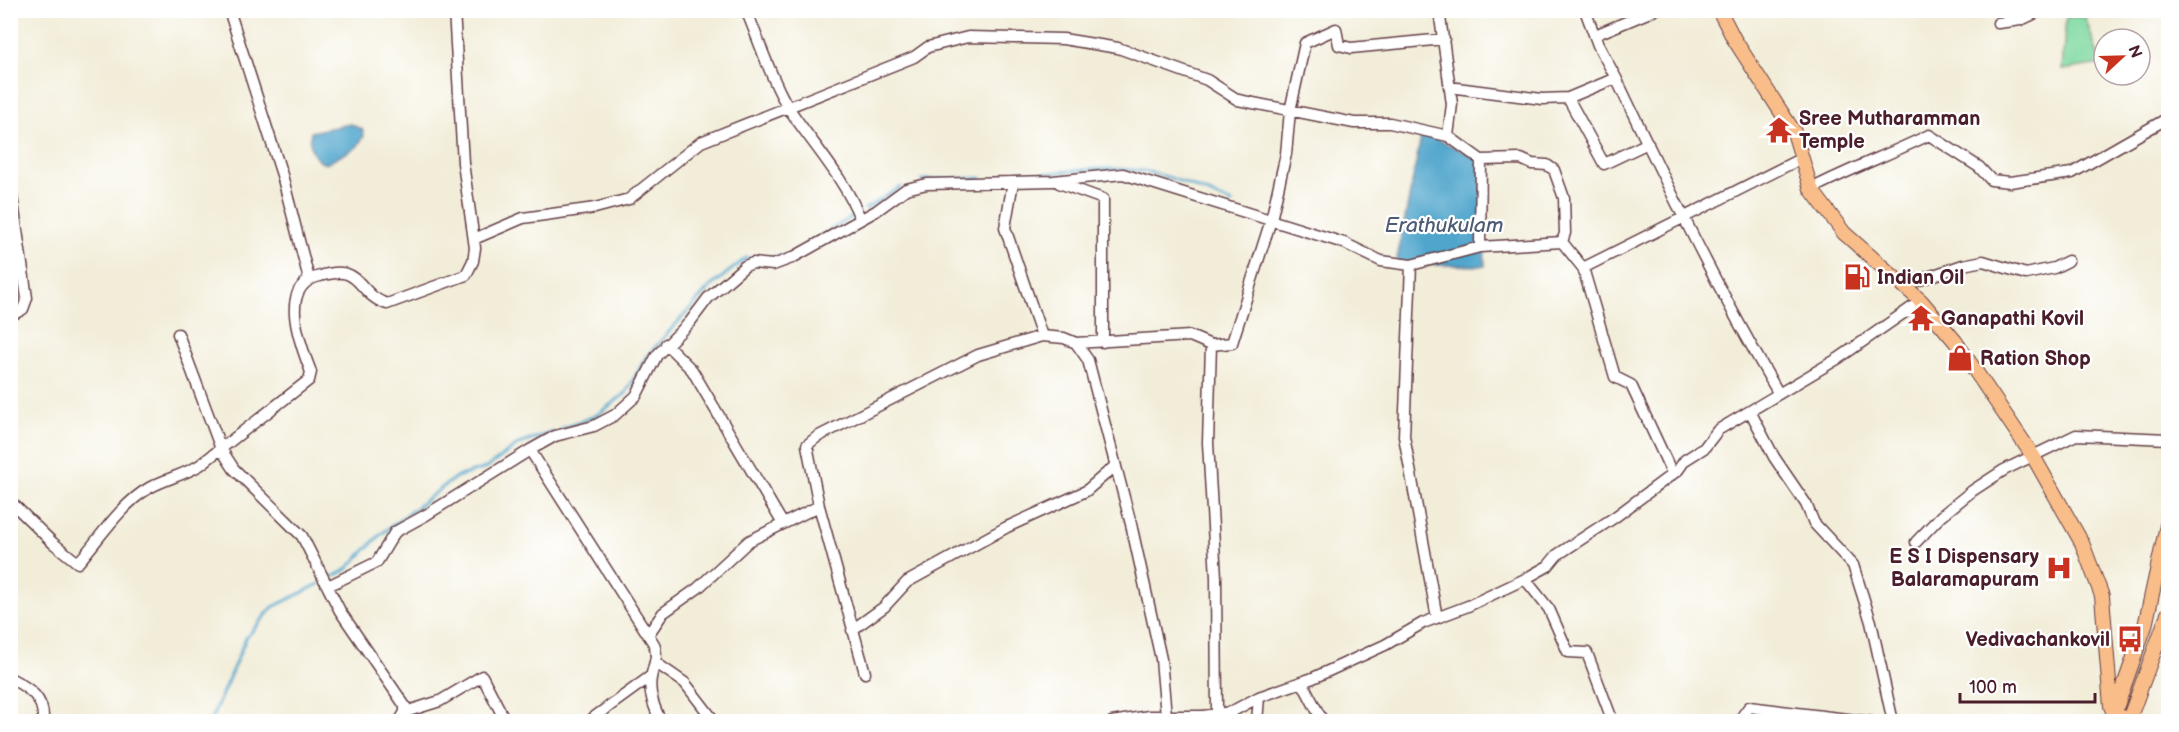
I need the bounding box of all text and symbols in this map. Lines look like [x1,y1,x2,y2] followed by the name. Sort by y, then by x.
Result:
[2092,27,2152,87] north arrow
[2123,43,2146,61] text: N
[1799,107,1980,154] place label: Sree Mutharamman Temple
[1764,115,1794,145] temple icon: Sree Mutharamman Temple
[1385,213,1503,238] water label: Erathukulam
[1842,262,1872,292] fuel station icon: Indian Oil
[1877,266,1964,290] place label: Indian Oil
[1906,303,1936,333] temple icon: Ganapathi Kovil
[1941,307,2084,331] place label: Ganapathi Kovil
[1945,343,1975,373] shop icon: Ration Shop
[1980,347,2091,371] place label: Ration Shop
[1889,545,2040,592] place label: E S I Dispensary Balaramapuram
[2044,553,2074,583] hospital icon: E S I Dispensary Balaramapuram
[2115,624,2145,654] bus stop icon: Vedivachankovil
[1965,628,2110,652] place label: Vedivachankovil
[1960,666,2095,704] scale bar
[1969,677,2017,698] text: 100 m

